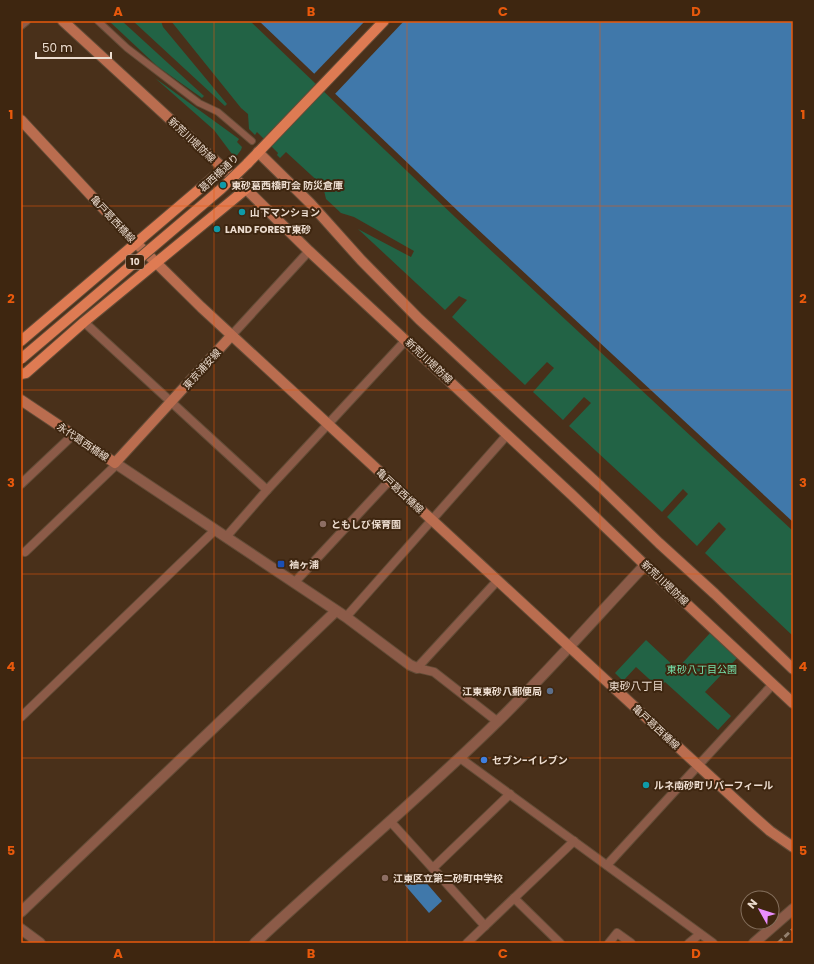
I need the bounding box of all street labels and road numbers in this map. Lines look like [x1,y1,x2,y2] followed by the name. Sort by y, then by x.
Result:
[165,114,219,166] street label: 新荒川堤防線
[196,150,242,196] street label: 葛西橋通り
[87,192,139,246] street label: 亀戸葛西橋線
[126,255,144,269] road number: 10
[402,335,456,387] street label: 新荒川堤防線
[180,345,224,393] street label: 東京浦安線
[54,419,112,465] street label: 永代葛西橋線
[373,465,427,517] street label: 亀戸葛西橋線
[638,557,692,609] street label: 新荒川堤防線
[629,701,683,753] street label: 亀戸葛西橋線

